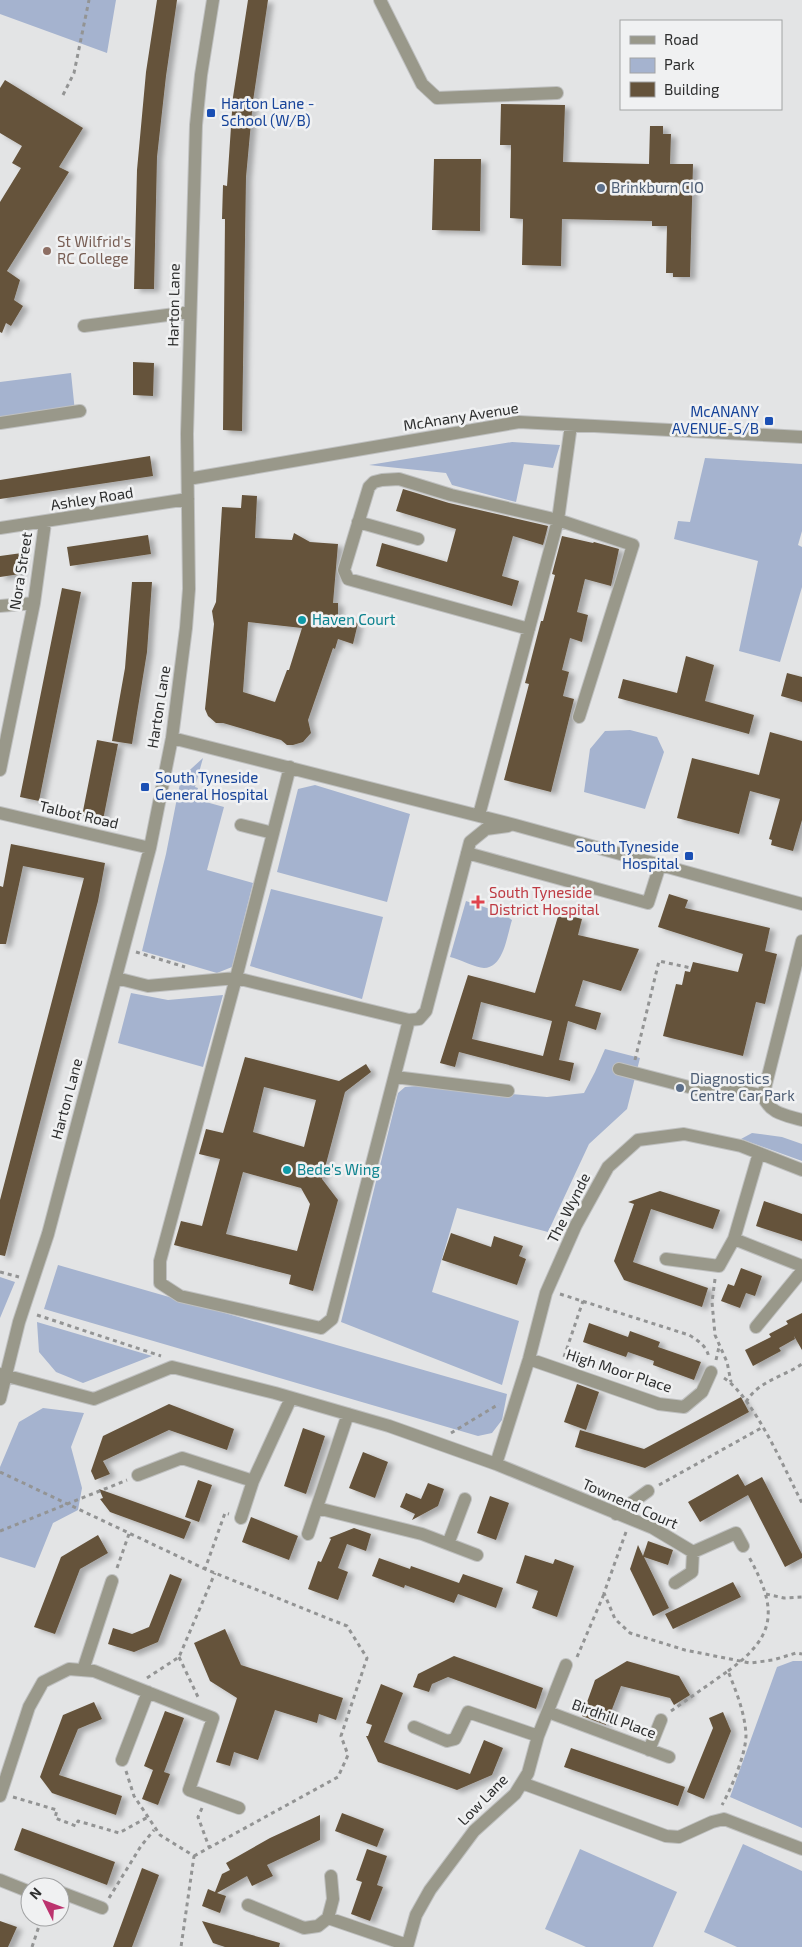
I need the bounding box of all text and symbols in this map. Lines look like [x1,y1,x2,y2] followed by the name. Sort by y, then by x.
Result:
[620,20,782,110] legend
[664,30,699,48] text: Road
[664,55,695,73] text: Park
[664,80,720,98] text: Building
[221,94,314,129] place label: Harton Lane - School (W/B)
[205,107,217,119] marker: Harton Lane - School (W/B)
[611,178,704,196] place label: Brinkburn CIO
[595,182,607,194] marker: Brinkburn CIO
[57,232,131,267] place label: St Wilfrid's RC College
[41,245,53,257] marker: St Wilfrid's RC College
[163,263,183,347] street label: Harton Lane
[402,398,520,434] street label: McAnany Avenue
[672,402,759,437] place label: McANANY AVENUE-S/B
[763,415,775,427] marker: McANANY AVENUE-S/B
[49,483,135,513] street label: Ashley Road
[5,530,35,611] street label: Nora Street
[312,610,396,628] place label: Haven Court
[296,614,308,626] marker: Haven Court
[143,664,173,749] street label: Harton Lane
[155,768,268,803] place label: South Tyneside General Hospital
[139,781,151,793] marker: South Tyneside General Hospital
[38,796,121,832] street label: Talbot Road
[576,837,680,872] place label: South Tyneside Hospital
[683,850,695,862] marker: South Tyneside Hospital
[489,883,600,918] place label: South Tyneside District Hospital
[471,895,485,909] marker: South Tyneside District Hospital
[47,1056,86,1141] street label: Harton Lane
[690,1069,795,1104] place label: Diagnostics Centre Car Park
[674,1082,686,1094] marker: Diagnostics Centre Car Park
[297,1160,380,1178] place label: Bede's Wing
[281,1164,293,1176] marker: Bede's Wing
[543,1170,593,1246] street label: The Wynde
[564,1344,675,1396] street label: High Moor Place
[580,1474,681,1532] street label: Townend Court
[570,1694,659,1742] street label: Birdhill Place
[453,1770,511,1829] street label: Low Lane
[20,1877,70,1927] north arrow
[25,1884,45,1902] text: N

